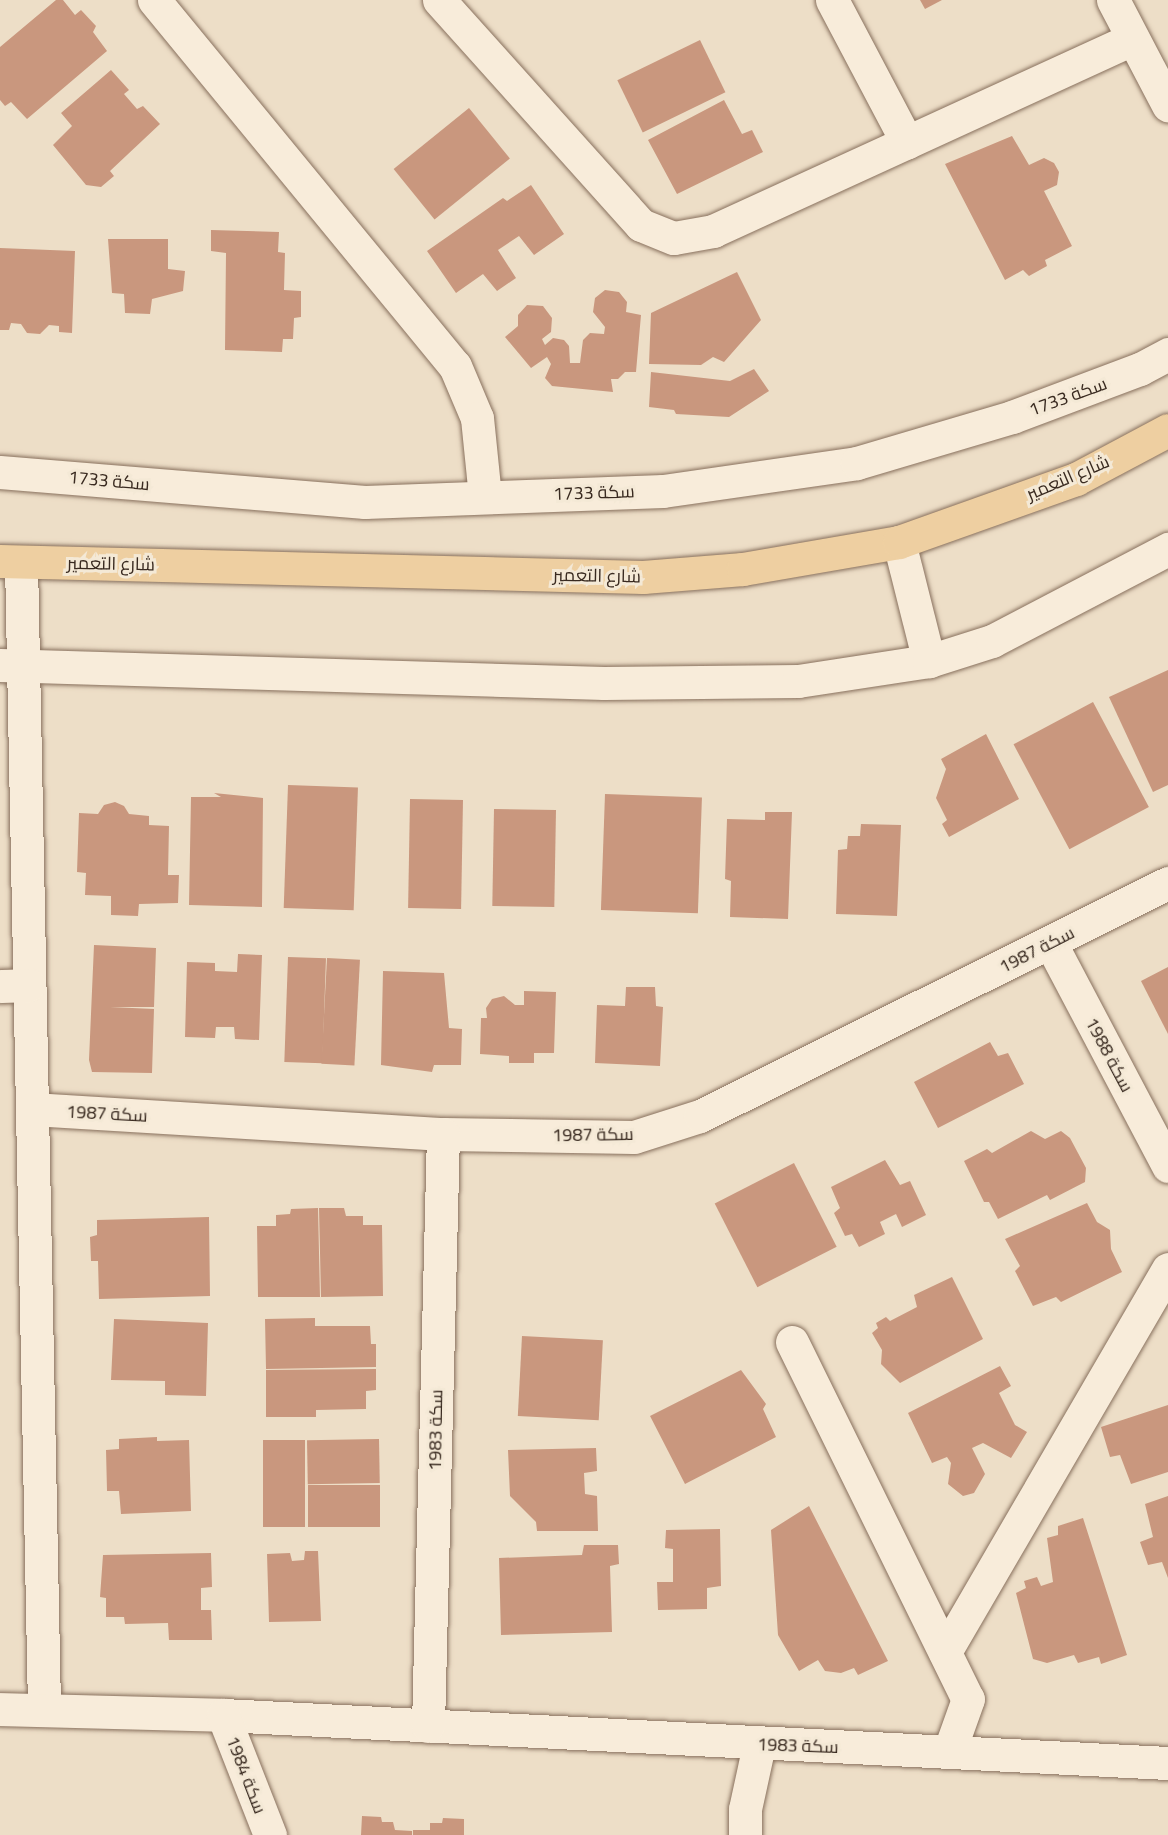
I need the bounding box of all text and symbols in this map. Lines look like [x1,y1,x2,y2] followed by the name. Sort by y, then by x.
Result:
[1026,373,1110,421] street label: سكة 1733
[1023,451,1113,505] street label: شارع التعمير
[68,467,150,495] street label: سكة 1733
[553,481,635,505] street label: سكة 1733
[67,552,155,576] street label: شارع التعمير
[553,564,641,588] street label: شارع التعمير
[996,922,1078,978] street label: سكة 1987
[1080,1014,1138,1096] street label: سكة 1988
[66,1101,148,1127] street label: سكة 1987
[552,1123,634,1147] street label: سكة 1987
[424,1389,448,1471] street label: سكة 1983
[221,1733,271,1817] street label: سكة 1984
[757,1734,839,1758] street label: سكة 1983

